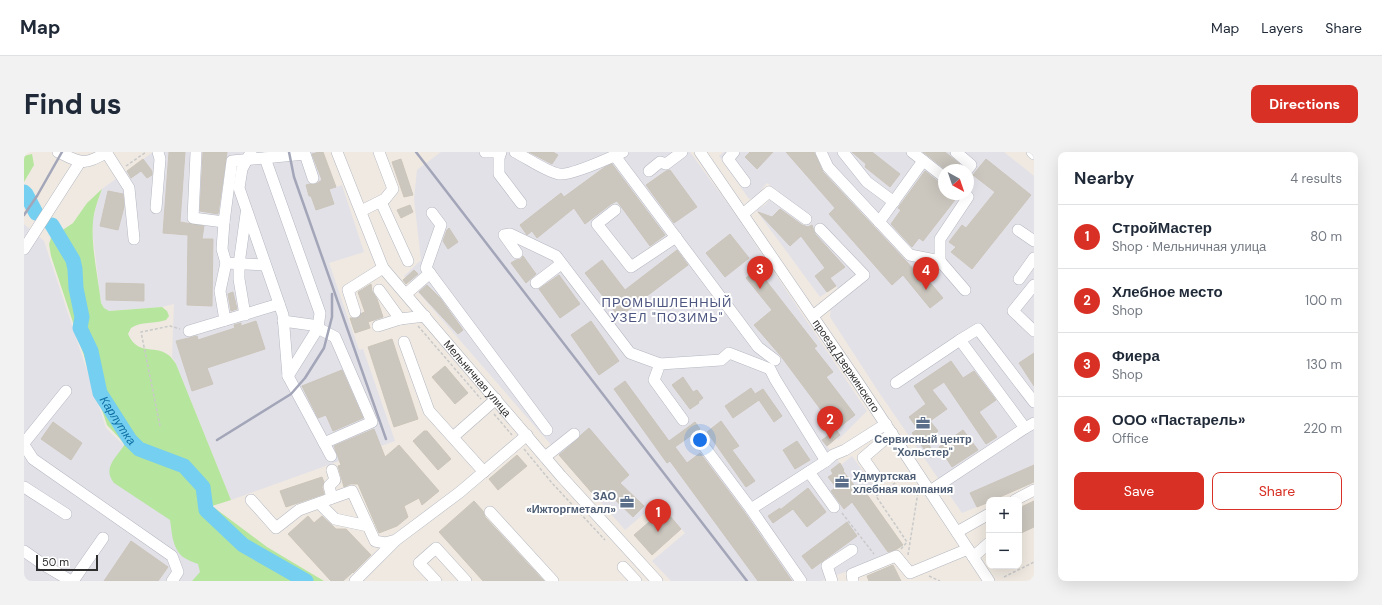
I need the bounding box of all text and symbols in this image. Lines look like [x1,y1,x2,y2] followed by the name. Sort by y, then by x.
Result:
[20,15,60,40] text: Map
[1211,19,1239,37] text: Map
[1261,19,1303,37] text: Layers
[1325,19,1362,37] text: Share
[1251,85,1358,123] button: Directions
[24,86,122,123] text: Find us
[938,164,974,200] north arrow
[1074,167,1134,189] text: Nearby
[1290,170,1342,187] text: 4 results
[1112,218,1212,238] text: СтройМастер
[1085,228,1089,245] text: 1
[1310,228,1342,245] text: 80 m
[1112,238,1266,255] text: Shop · Мельничная улица
[747,256,773,289] pin: 3
[913,257,939,290] pin: 4
[1112,282,1223,302] text: Хлебное место
[1083,292,1091,309] text: 2
[1305,292,1342,309] text: 100 m
[602,294,732,326] district label: ПРОМЫШЛЕННЫЙ УЗЕЛ "ПОЗИМЬ"
[1112,302,1143,319] text: Shop
[810,317,883,415] street label: проезд Дзержинского
[441,337,515,420] street label: Мельничная улица
[1112,346,1160,366] text: Фиера
[1083,356,1091,373] text: 3
[1306,356,1342,373] text: 130 m
[1112,366,1143,383] text: Shop
[96,393,139,449] water label: Карлутка
[817,406,843,439] pin: 2
[1112,410,1245,430] text: ООО «Пастарель»
[915,415,931,431] office icon: Сервисный центр "Хольстер"
[1083,420,1091,437] text: 4
[1303,420,1342,437] text: 220 m
[690,430,710,450] your location
[1112,430,1149,447] text: Office
[874,432,972,459] place label: Сервисный центр "Хольстер"
[853,469,953,496] place label: Удмуртская хлебная компания
[1074,472,1204,510] button: Save
[1212,472,1342,510] button: Share
[834,474,850,490] office icon: Удмуртская хлебная компания
[526,489,616,516] place label: ЗАО «Ижторгметалл»
[619,494,635,510] office icon: ЗАО «Ижторгметалл»
[986,497,1022,569] map controls
[986,497,1022,533] button: +
[645,499,671,532] pin: 1
[986,533,1022,569] button: −
[36,553,98,572] scale bar
[42,555,69,569] text: 50 m

